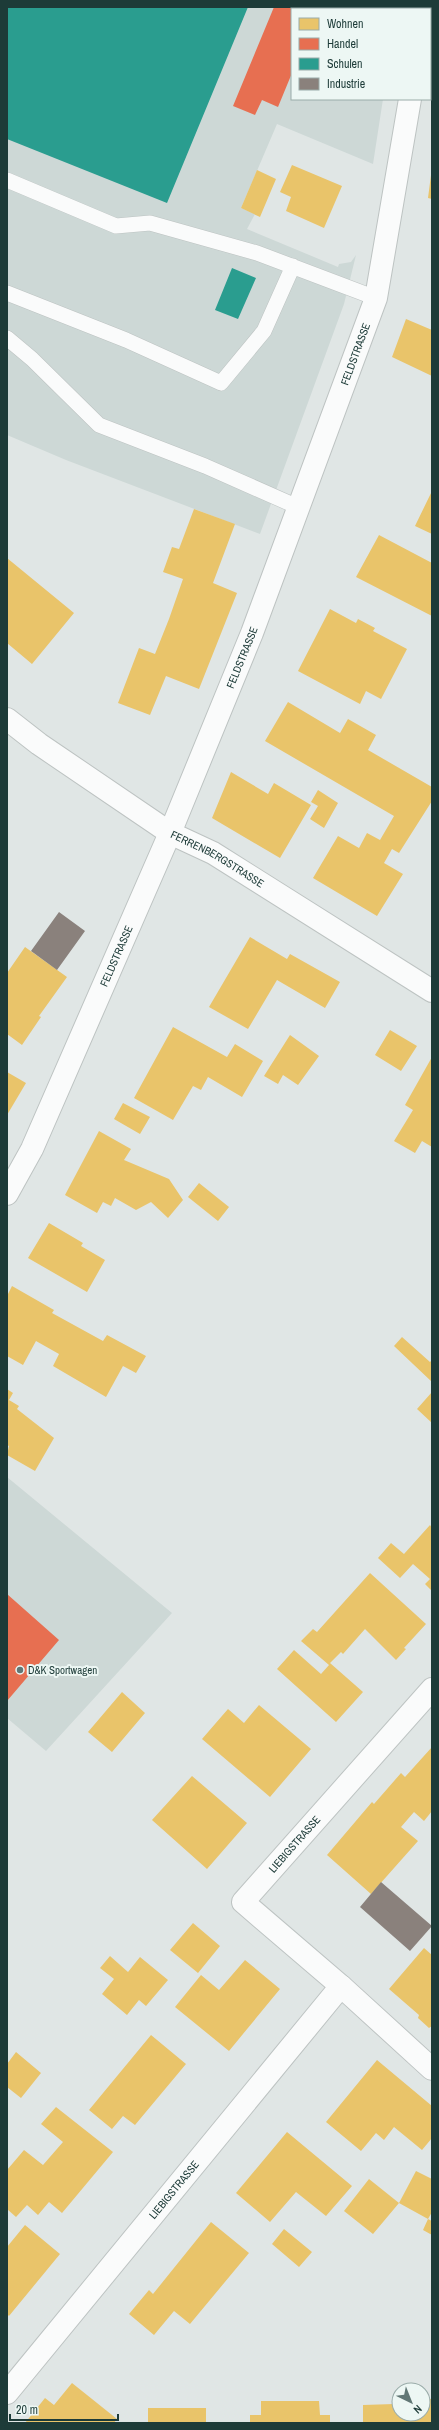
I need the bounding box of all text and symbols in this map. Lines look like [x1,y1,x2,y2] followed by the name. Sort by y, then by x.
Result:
[291,8,431,100] legend
[327,16,363,32] text: Wohnen
[327,36,358,52] text: Handel
[327,56,363,72] text: Schulen
[327,76,365,92] text: Industrie
[337,321,373,387] street label: FELDSTRASSE
[223,625,261,690] street label: FELDSTRASSE
[168,827,267,890] street label: FERRENBERGSTRASSE
[97,923,136,989] street label: FELDSTRASSE
[28,1663,97,1677] place label: D&K Sportwagen
[15,1665,25,1675] marker: D&K Sportwagen
[265,1813,323,1875] street label: LIEBIGSTRASSE
[146,2158,202,2222] street label: LIEBIGSTRASSE
[391,2382,431,2422] north arrow
[10,2396,118,2422] scale bar
[16,2402,38,2418] text: 20 m
[411,2402,425,2417] text: N

